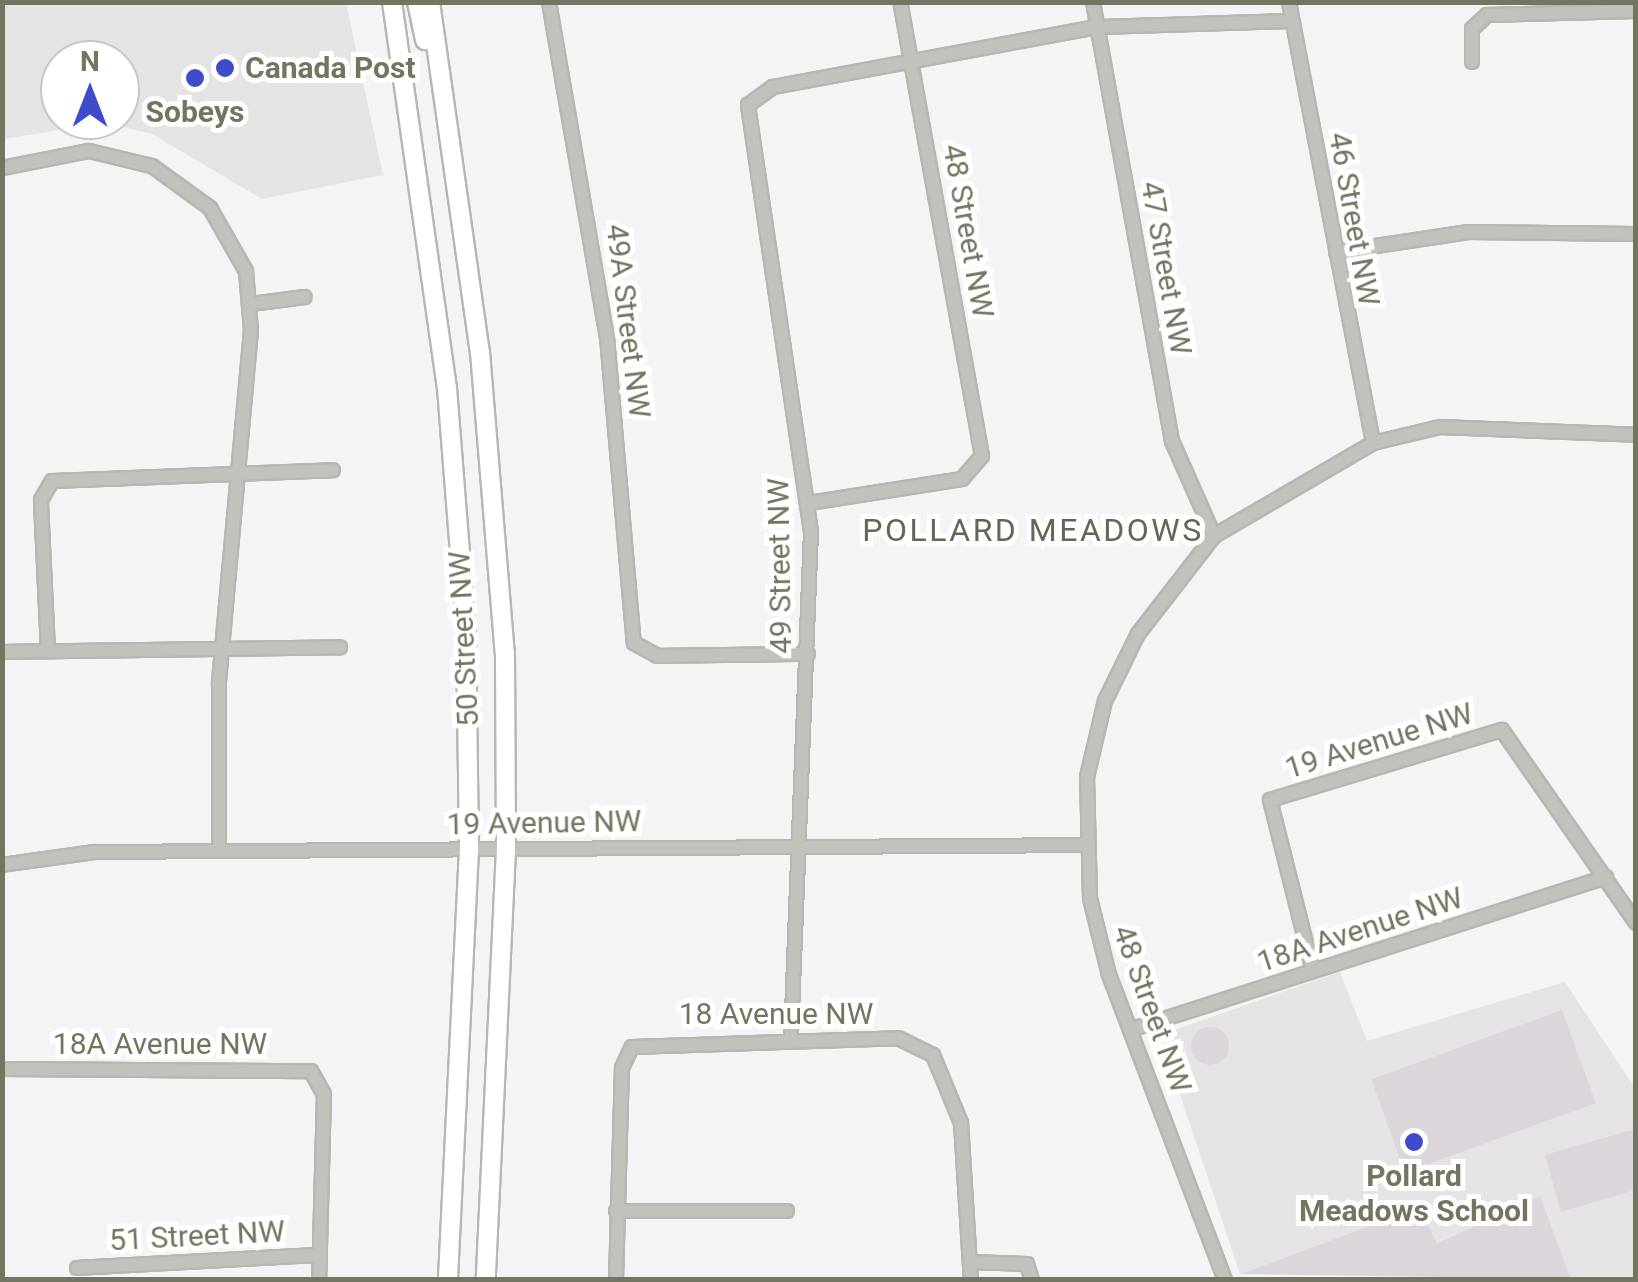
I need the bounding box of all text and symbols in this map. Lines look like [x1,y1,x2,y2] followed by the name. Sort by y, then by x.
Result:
[40,40,140,140] north arrow
[80,45,100,78] text: N
[245,50,416,86] place label: Canada Post
[214,57,236,79] marker: Canada Post
[184,67,206,89] marker: Sobeys
[146,94,244,130] place label: Sobeys
[1321,129,1387,309] street label: 46 Street NW
[935,141,1001,321] street label: 48 Street NW
[1133,178,1199,358] street label: 47 Street NW
[598,222,658,420] street label: 49A Street NW
[760,478,800,654] street label: 49 Street NW
[862,511,1204,549] district label: POLLARD MEADOWS
[441,550,487,728] street label: 50 Street NW
[1281,695,1477,787] street label: 19 Avenue NW
[446,803,642,843] street label: 19 Avenue NW
[1253,880,1467,980] street label: 18A Avenue NW
[1105,920,1199,1098] street label: 48 Street NW
[679,996,873,1032] street label: 18 Avenue NW
[53,1026,267,1062] street label: 18A Avenue NW
[1403,1131,1425,1153] marker: Pollard Meadows School
[1299,1158,1529,1228] place label: Pollard Meadows School
[108,1213,286,1259] street label: 51 Street NW

